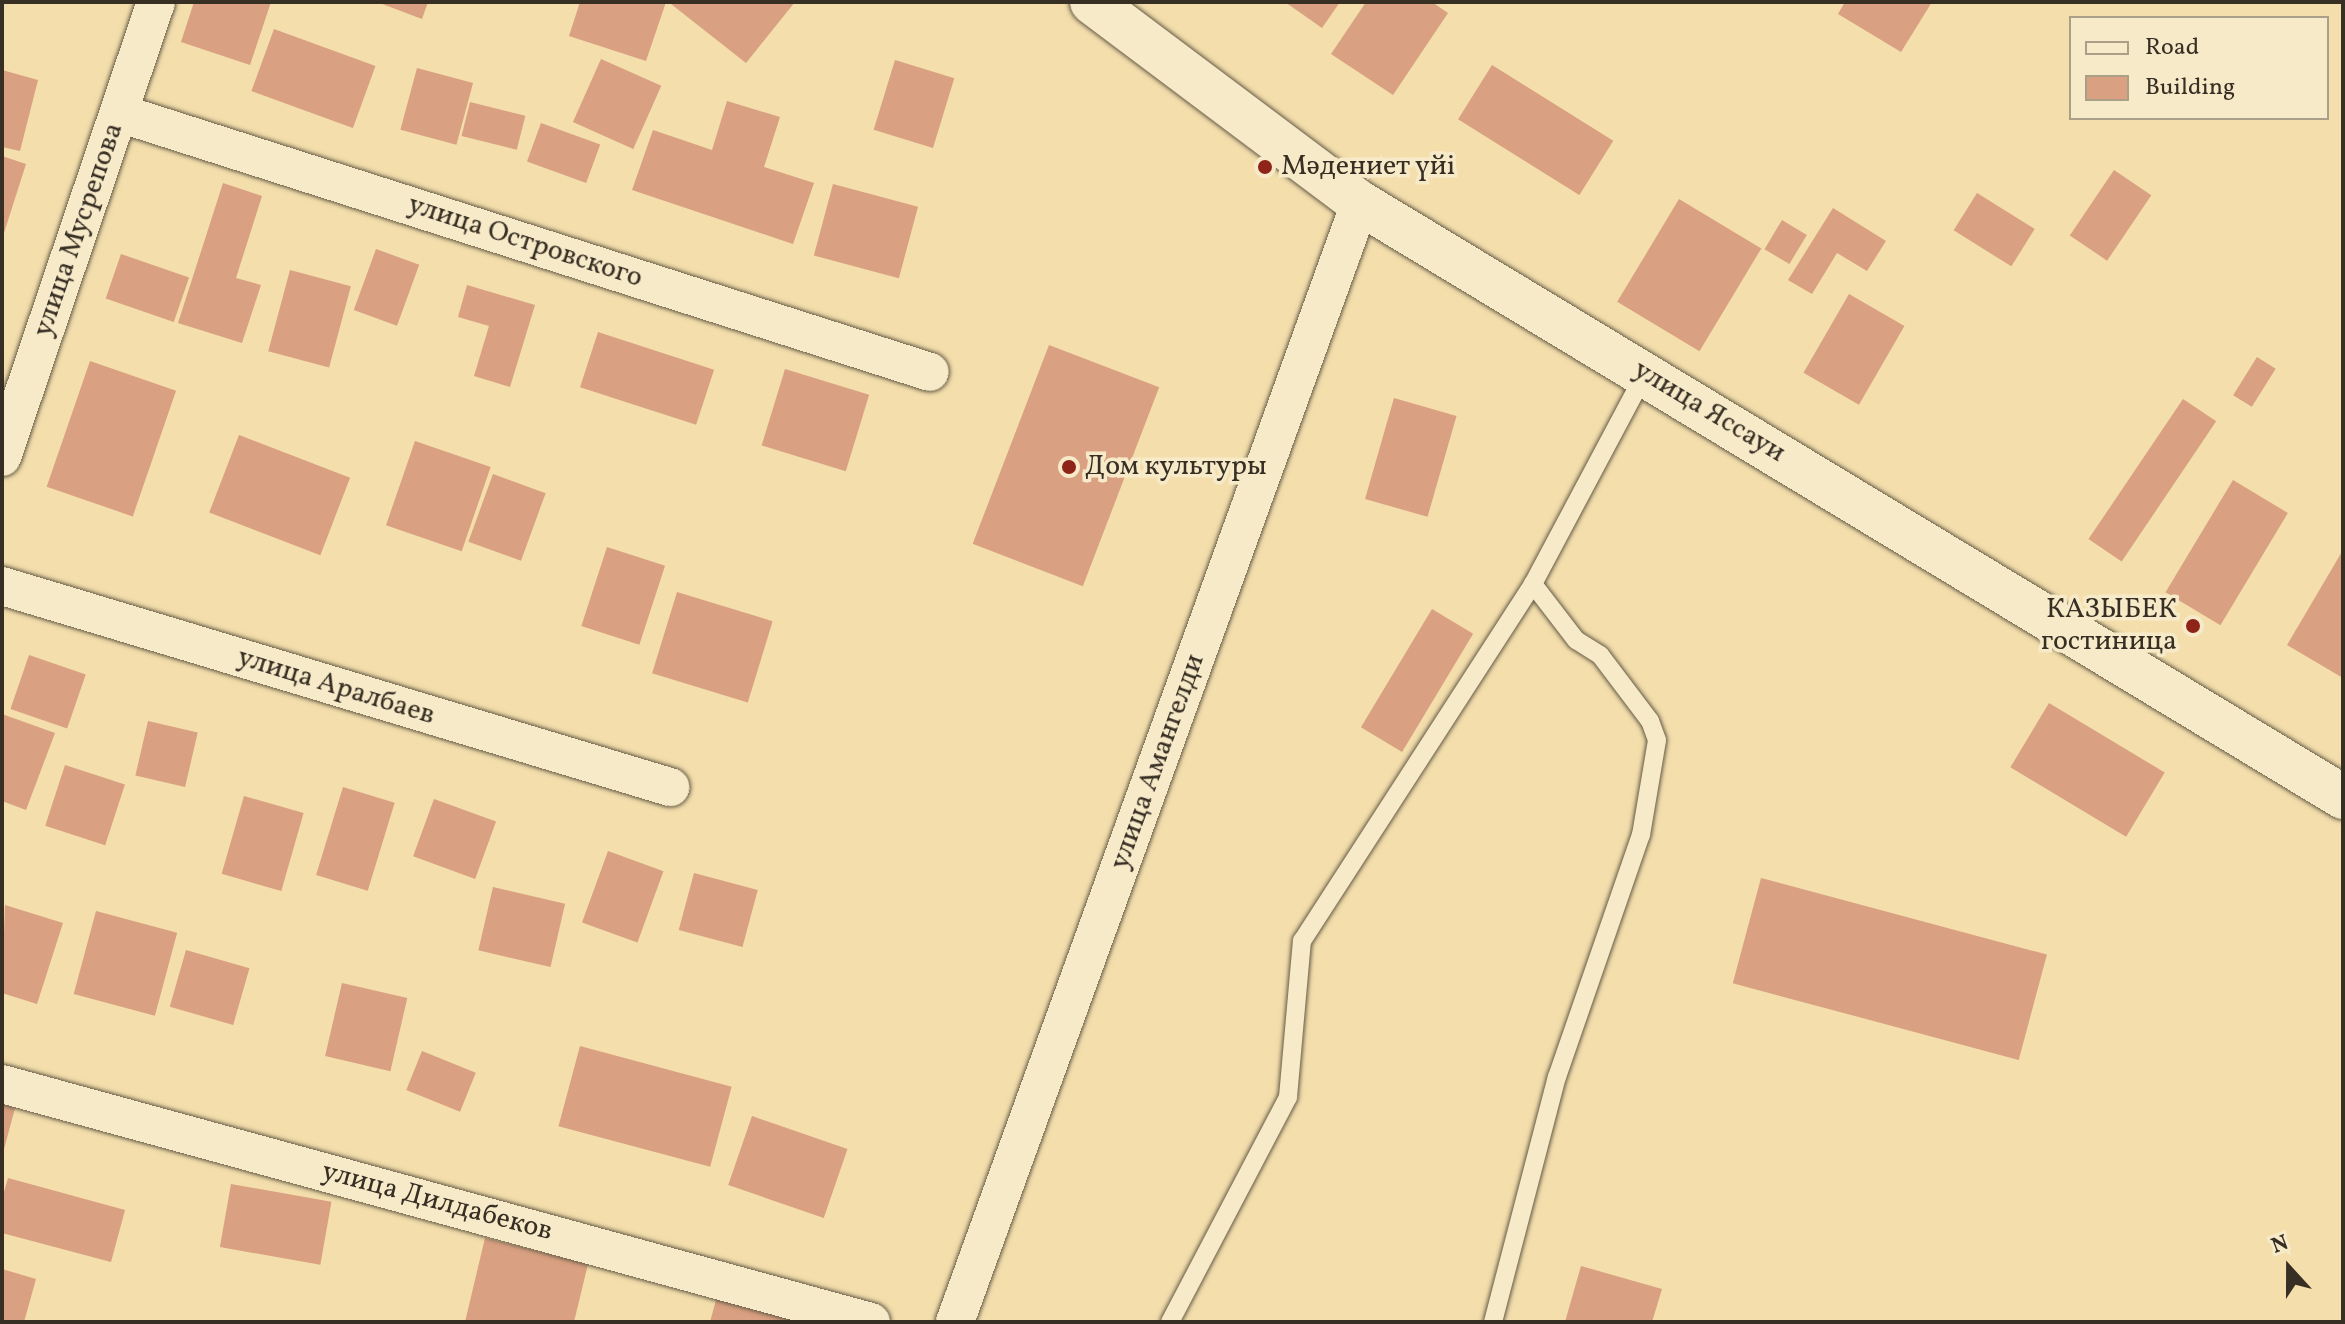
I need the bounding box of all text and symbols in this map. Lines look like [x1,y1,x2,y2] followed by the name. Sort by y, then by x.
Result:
[2069,16,2329,120] legend
[2145,31,2199,65] text: Road
[2145,71,2235,105] text: Building
[27,119,131,341] street label: улица Мусрепова
[1281,150,1456,184] place label: Мәдениет үйі
[1256,158,1274,176] marker: Мәдениет үйі
[403,188,647,296] street label: улица Островского
[1627,353,1791,471] street label: улица Яссауи
[1085,450,1267,484] place label: Дом культуры
[1060,458,1078,476] marker: Дом культуры
[2041,593,2177,659] place label: КАЗЫБЕК гостиница
[2184,617,2202,635] marker: КАЗЫБЕК гостиница
[233,641,439,733] street label: улица Аралбаев
[1103,650,1213,874] street label: улица Амангелди
[318,1155,556,1249] street label: улица Дилдабеков
[2249,1228,2329,1308] north arrow
[2267,1228,2293,1262] text: N

